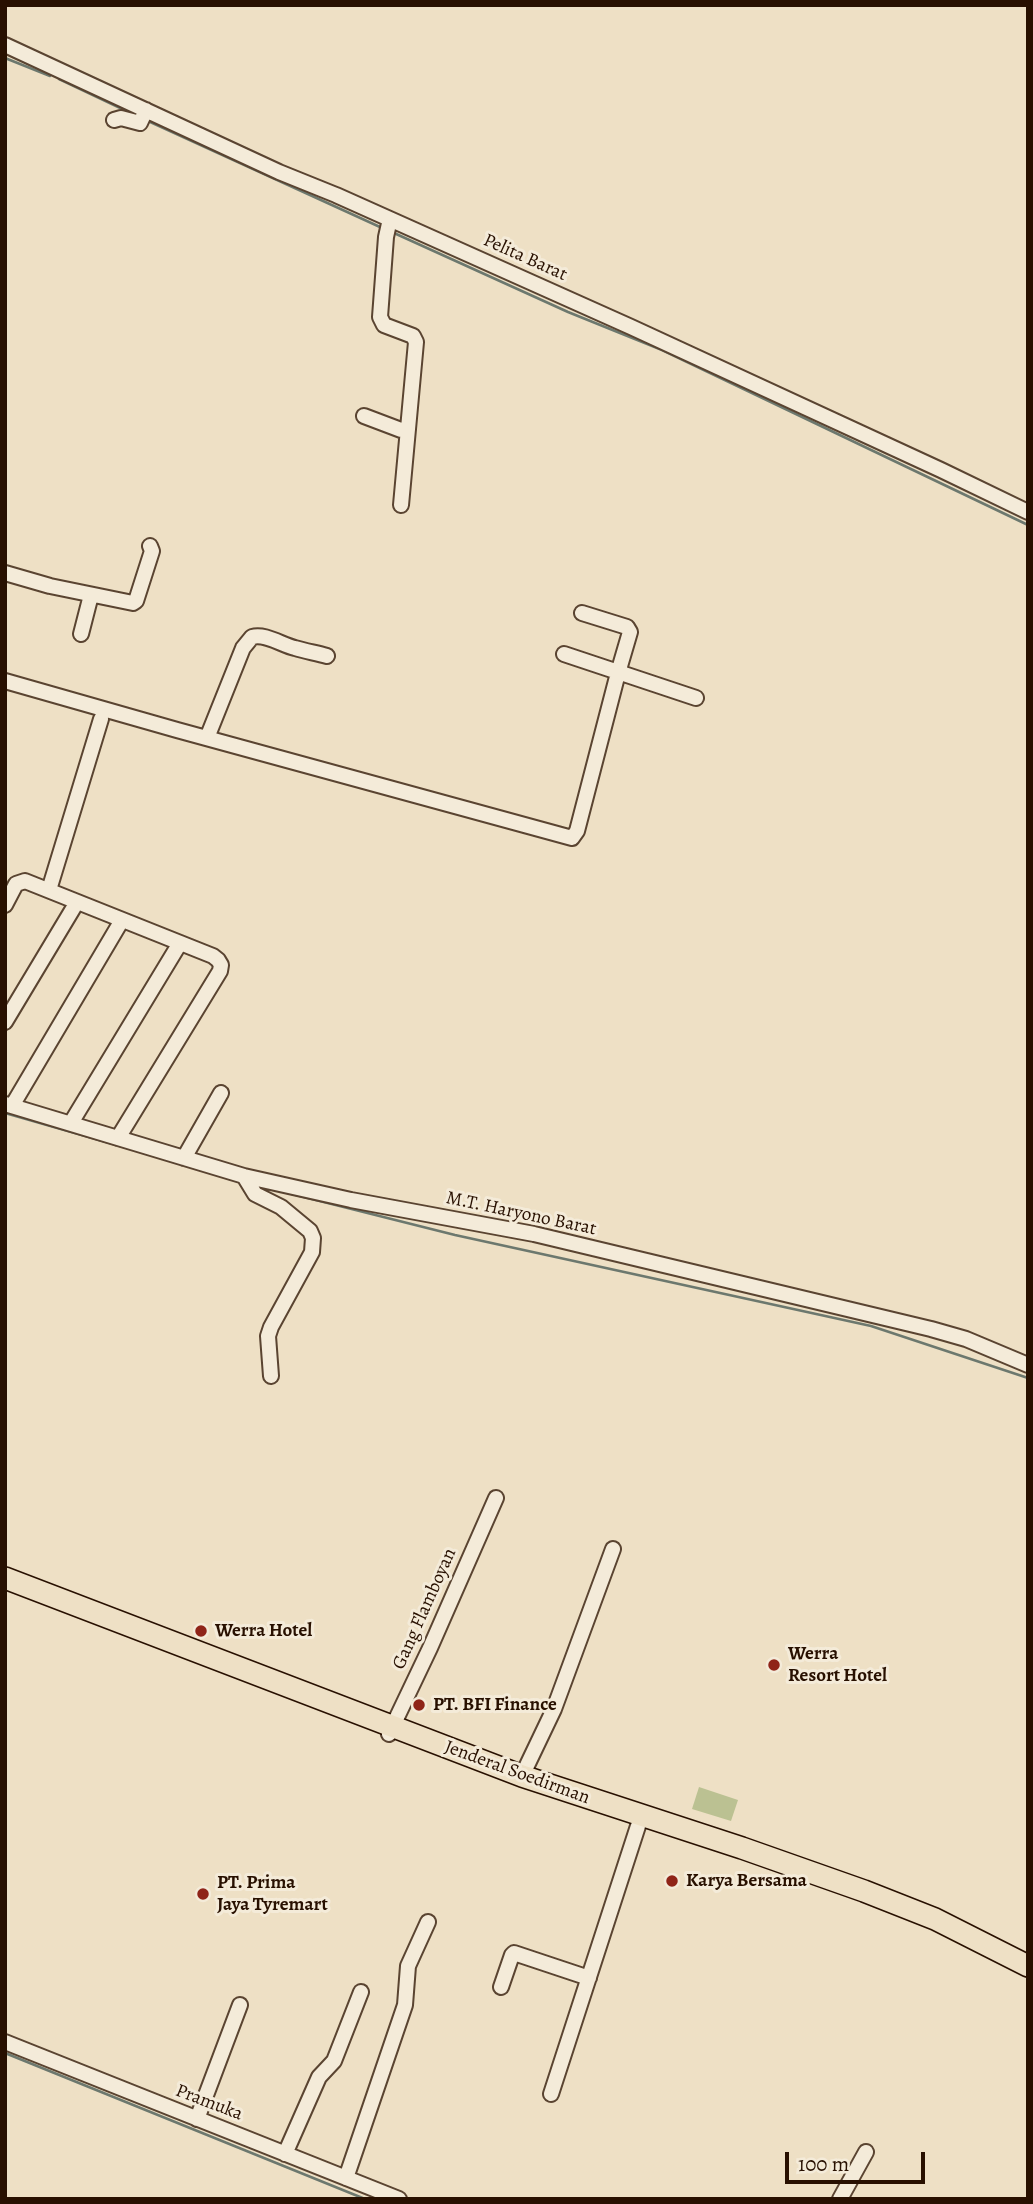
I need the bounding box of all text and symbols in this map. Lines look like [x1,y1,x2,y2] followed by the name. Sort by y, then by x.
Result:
[480,229,570,287] street label: Pelita Barat
[444,1187,598,1241] street label: M.T. Haryono Barat
[388,1545,462,1673] street label: Gang Flamboyan
[215,1620,312,1642] place label: Werra Hotel
[193,1623,209,1639] marker: Werra Hotel
[788,1643,887,1687] place label: Werra Resort Hotel
[766,1657,782,1673] marker: Werra Resort Hotel
[433,1694,557,1716] place label: PT. BFI Finance
[411,1697,427,1713] marker: PT. BFI Finance
[441,1736,593,1810] street label: Jenderal Soedirman
[686,1870,807,1892] place label: Karya Bersama
[217,1872,328,1916] place label: PT. Prima Jaya Tyremart
[664,1873,680,1889] marker: Karya Bersama
[195,1886,211,1902] marker: PT. Prima Jaya Tyremart
[172,2080,246,2126] street label: Pramuka
[788,2138,928,2182] scale bar
[798,2150,849,2178] text: 100 m

